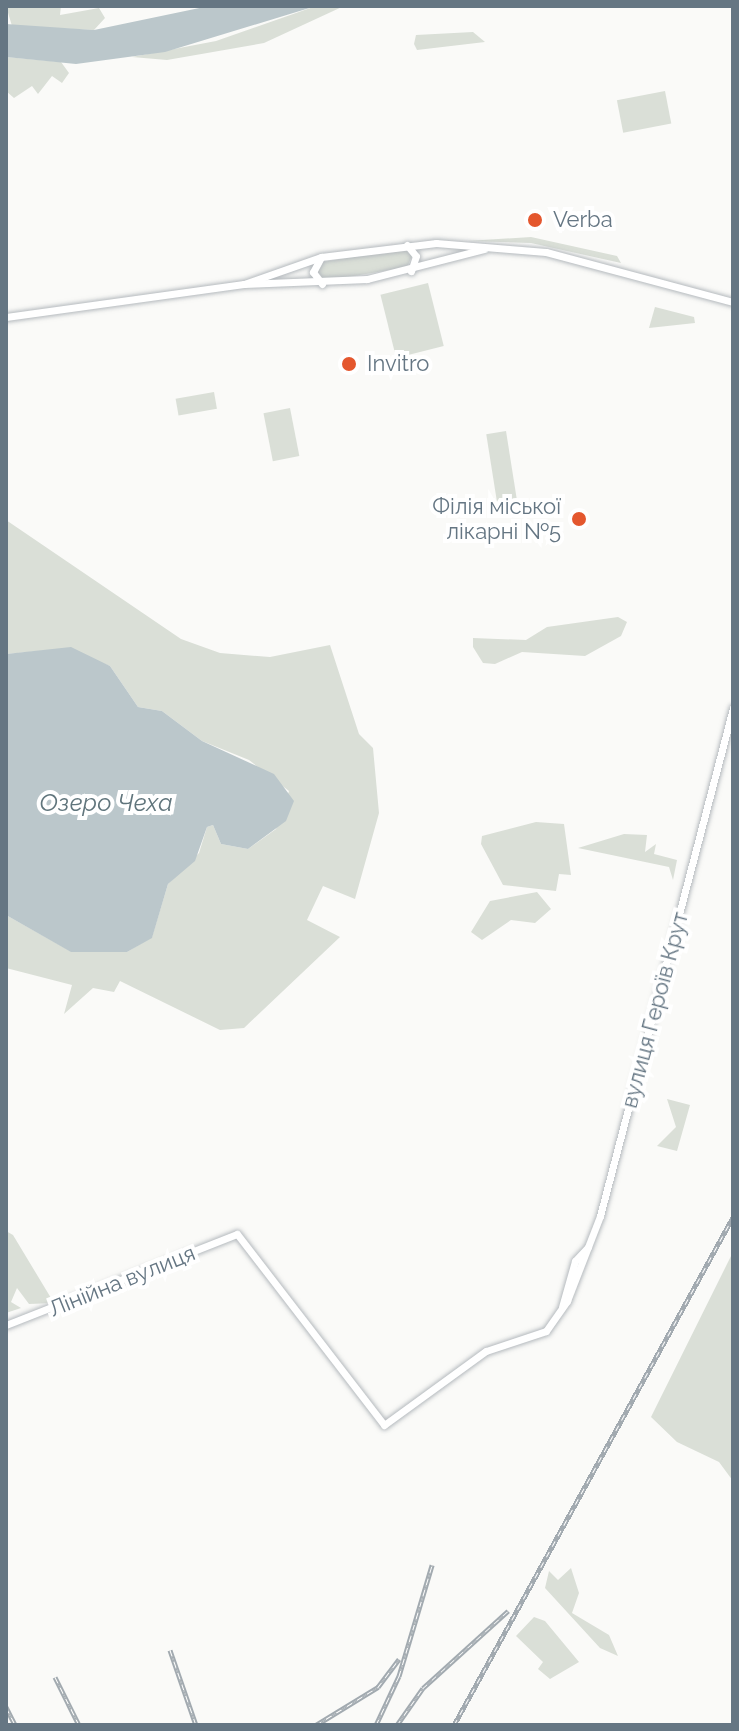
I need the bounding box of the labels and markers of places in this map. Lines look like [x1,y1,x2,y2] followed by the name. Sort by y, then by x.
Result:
[553,207,613,233] place label: Verba
[524,209,546,231] marker: Verba
[367,351,429,377] place label: Invitro
[338,353,360,375] marker: Invitro
[432,493,561,544] place label: Філія міської лікарні №5
[568,508,590,530] marker: Філія міської лікарні №5

